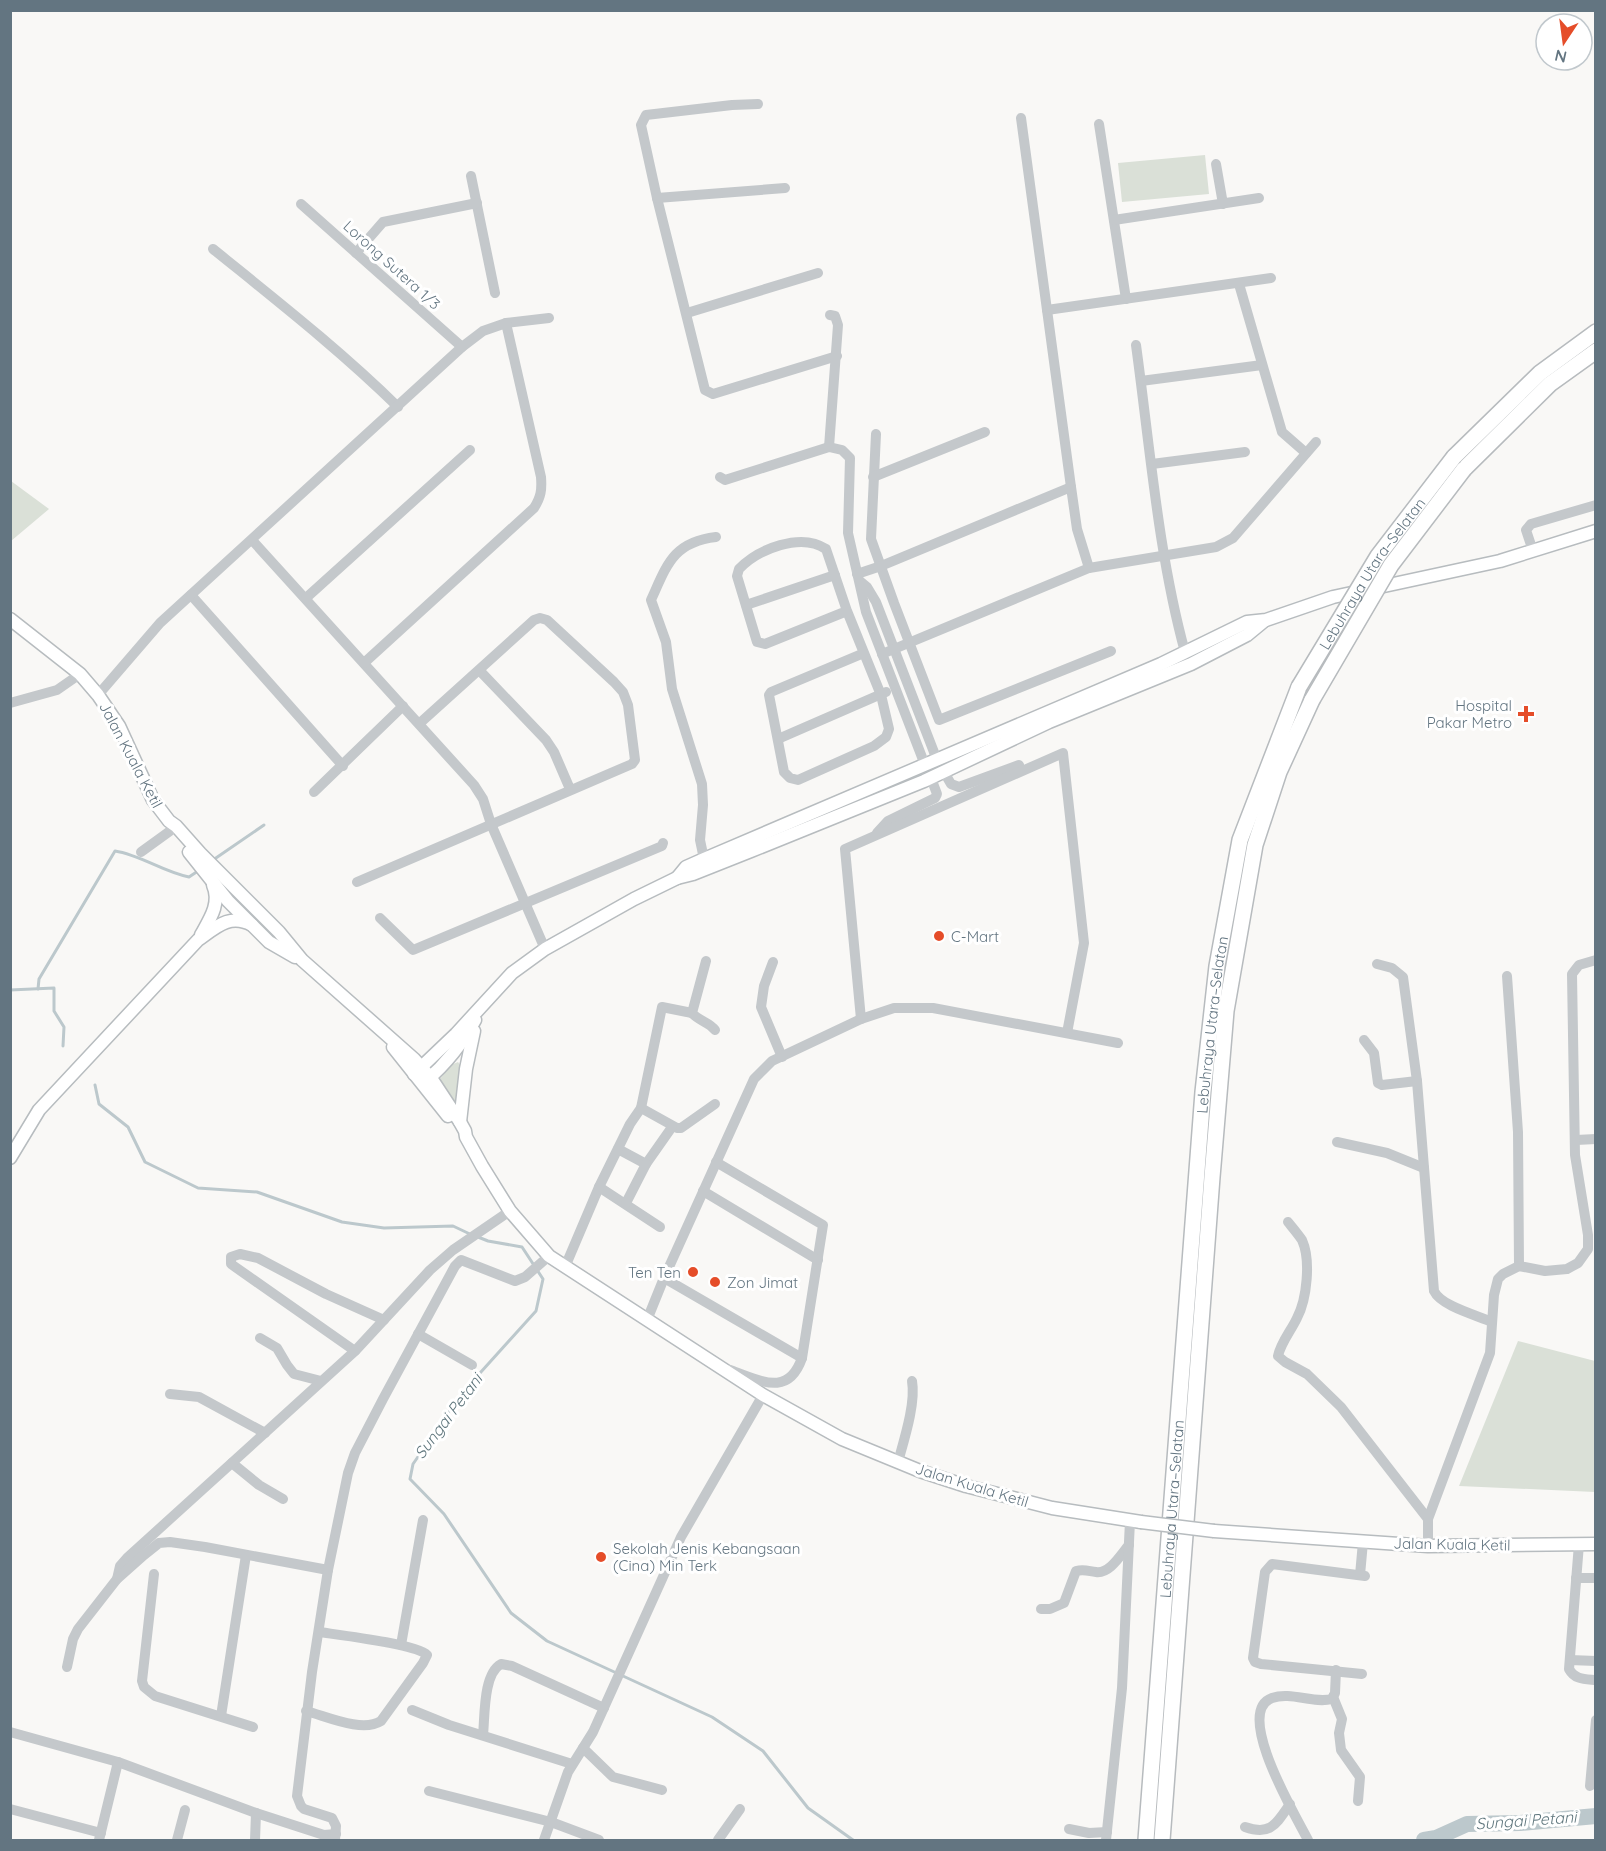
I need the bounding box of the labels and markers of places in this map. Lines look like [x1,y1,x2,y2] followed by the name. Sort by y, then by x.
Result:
[1427,696,1512,732] place label: Hospital Pakar Metro
[1517,705,1535,723] marker: Hospital Pakar Metro
[951,927,999,946] place label: C-Mart
[932,929,946,943] marker: C-Mart
[628,1263,681,1282] place label: Ten Ten
[686,1265,700,1279] marker: Ten Ten
[727,1273,798,1292] place label: Zon Jimat
[708,1275,722,1289] marker: Zon Jimat
[613,1539,800,1575] place label: Sekolah Jenis Kebangsaan (Cina) Min Terk
[594,1550,608,1564] marker: Sekolah Jenis Kebangsaan (Cina) Min Terk

